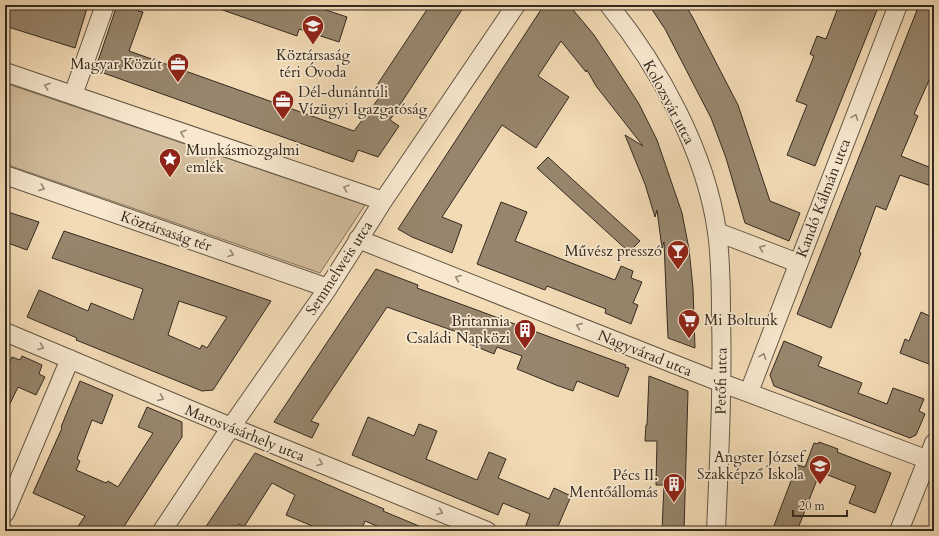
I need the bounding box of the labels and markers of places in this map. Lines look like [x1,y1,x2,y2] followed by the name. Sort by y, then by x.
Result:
[300,13,326,46] school or university icon: Köztársaság téri Óvoda
[276,45,351,82] place label: Köztársaság téri Óvoda
[165,51,191,84] office icon: Magyar Közút
[70,54,162,74] place label: Magyar Közút
[298,82,428,119] place label: Dél-dunántúli Vízügyi Igazgatóság
[270,88,296,121] office icon: Dél-dunántúli Vízügyi Igazgatóság
[186,140,300,177] place label: Munkásmozgalmi emlék
[157,146,183,179] place icon: Munkásmozgalmi emlék
[665,238,691,271] bar icon: Művész presszó
[564,241,662,261] place label: Művész presszó
[676,307,702,340] supermarket icon: Mi Boltunk
[704,310,778,330] place label: Mi Boltunk
[406,311,511,348] place label: Britannia Családi Napközi
[512,317,538,350] building icon: Britannia Családi Napközi
[697,447,806,484] place label: Angster József Szakképző Iskola
[807,453,833,486] school or university icon: Angster József Szakképző Iskola
[569,465,658,502] place label: Pécs II. Mentőállomás
[661,471,687,504] building icon: Pécs II. Mentőállomás

